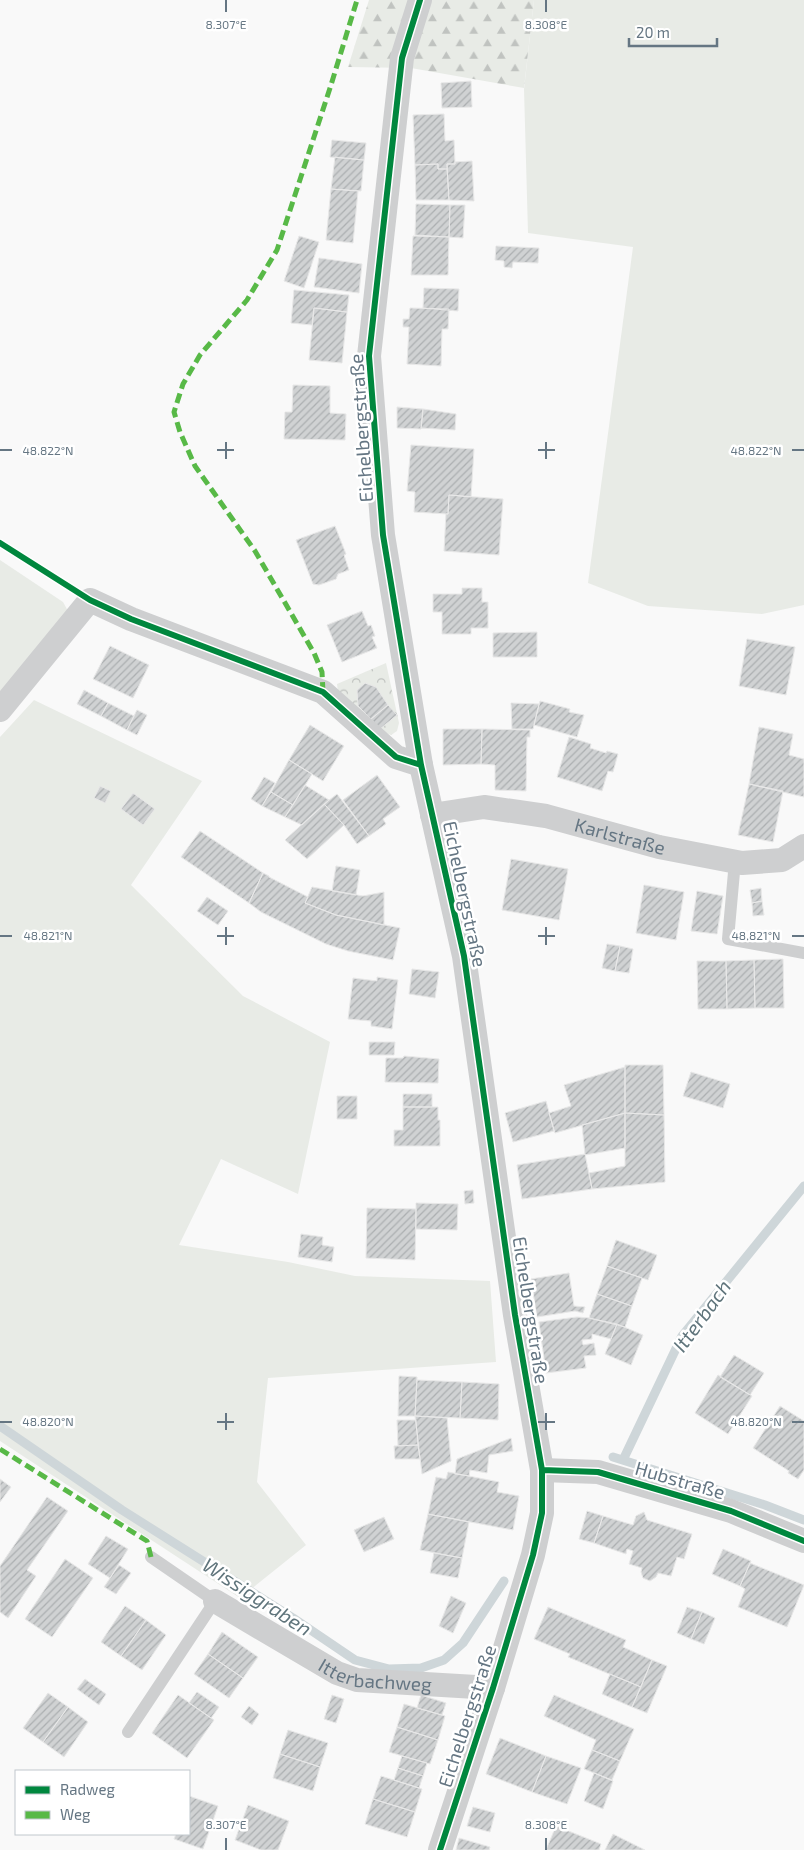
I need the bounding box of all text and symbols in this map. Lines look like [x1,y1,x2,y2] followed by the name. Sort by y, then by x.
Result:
[629,15,716,47] scale bar
[205,17,247,31] text: 8.307°E
[525,17,567,31] text: 8.308°E
[636,23,670,41] text: 20 m
[344,353,377,503] street label: Eichelbergstraße
[22,443,74,457] text: 48.822°N
[730,443,782,457] text: 48.822°N
[572,812,667,859] street label: Karlstraße
[439,819,492,969] street label: Eichelbergstraße
[23,928,73,942] text: 48.821°N
[731,928,781,942] text: 48.821°N
[509,1235,554,1385] street label: Eichelbergstraße
[667,1275,735,1356] water label: Itterbach
[22,1414,74,1428] text: 48.820°N
[730,1414,782,1428] text: 48.820°N
[633,1456,728,1503] street label: Hubstraße
[199,1552,316,1640] water label: Wissiggraben
[433,1642,500,1790] street label: Eichelbergstraße
[315,1653,433,1695] street label: Itterbachweg
[15,1770,190,1835] legend
[60,1780,115,1798] text: Radweg
[60,1805,91,1823] text: Weg
[205,1817,247,1831] text: 8.307°E
[525,1817,567,1831] text: 8.308°E

